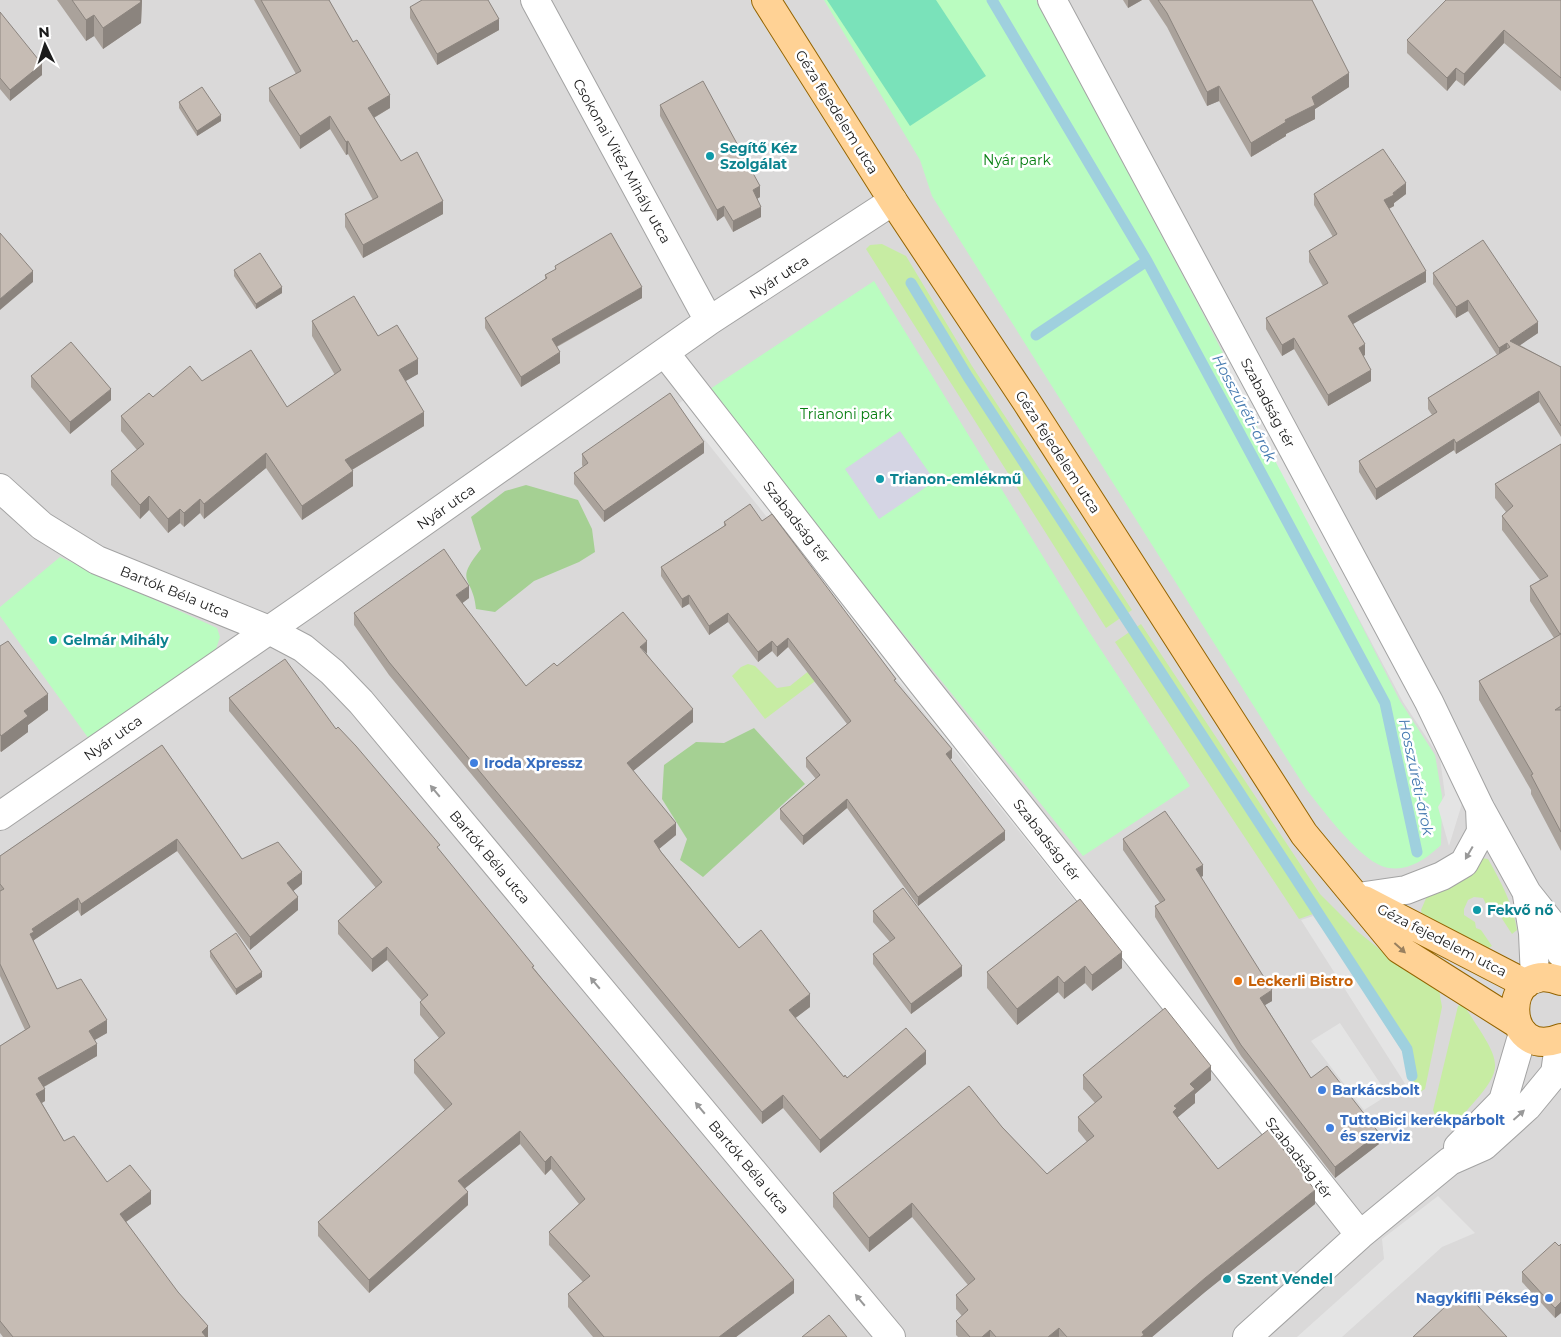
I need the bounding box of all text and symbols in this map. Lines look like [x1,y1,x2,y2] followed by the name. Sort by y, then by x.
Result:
[20,20,70,70] north arrow
[38,23,50,41] text: N
[791,46,883,178] street label: Géza fejedelem utca
[569,75,675,247] street label: Csokonai Vitéz Mihály utca
[720,139,798,173] place label: Segítő Kéz Szolgálat
[704,150,716,162] marker: Segítő Kéz Szolgálat
[983,151,1052,169] park label: Nyár park
[746,251,812,303] street label: Nyár utca
[1208,351,1281,466] water label: Hosszúréti-árok
[1237,355,1299,451] street label: Szabadság tér
[1011,387,1105,517] street label: Géza fejedelem utca
[800,405,893,423] park label: Trianoni park
[890,470,1021,488] place label: Trianon-emlékmű
[874,473,886,485] marker: Trianon-emlékmű
[759,477,835,567] street label: Szabadság tér
[413,480,479,534] street label: Nyár utca
[118,562,232,622] street label: Bartók Béla utca
[63,631,169,649] place label: Gelmár Mihály
[47,634,59,646] marker: Gelmár Mihály
[80,711,146,765] street label: Nyár utca
[1395,717,1438,838] water label: Hosszúréti-árok
[484,754,583,772] place label: Iroda Xpressz
[468,757,480,769] marker: Iroda Xpressz
[429,786,441,798] one-way arrow
[1009,795,1085,885] street label: Szabadság tér
[446,807,534,907] street label: Bartók Béla utca
[1465,846,1473,861] one-way arrow
[1374,899,1510,981] street label: Géza fejedelem utca
[1487,901,1554,919] place label: Fekvő nő
[1471,904,1483,916] marker: Fekvő nő
[1394,942,1406,954] one-way arrow
[1248,972,1353,990] place label: Leckerli Bistro
[1232,975,1244,987] marker: Leckerli Bistro
[590,977,601,990] one-way arrow
[1332,1081,1420,1099] place label: Barkácsbolt
[1316,1084,1328,1096] marker: Barkácsbolt
[694,1101,705,1114] one-way arrow
[1512,1109,1524,1121] one-way arrow
[1340,1111,1505,1145] place label: TuttoBici kerékpárbolt és szerviz
[1261,1113,1337,1203] street label: Szabadság tér
[705,1117,793,1217] street label: Bartók Béla utca
[1324,1122,1336,1134] marker: TuttoBici kerékpárbolt és szerviz
[1237,1270,1333,1288] place label: Szent Vendel
[1221,1273,1233,1285] marker: Szent Vendel
[1416,1289,1539,1307] place label: Nagykifli Pékség
[1543,1292,1555,1304] marker: Nagykifli Pékség
[854,1294,866,1306] one-way arrow

